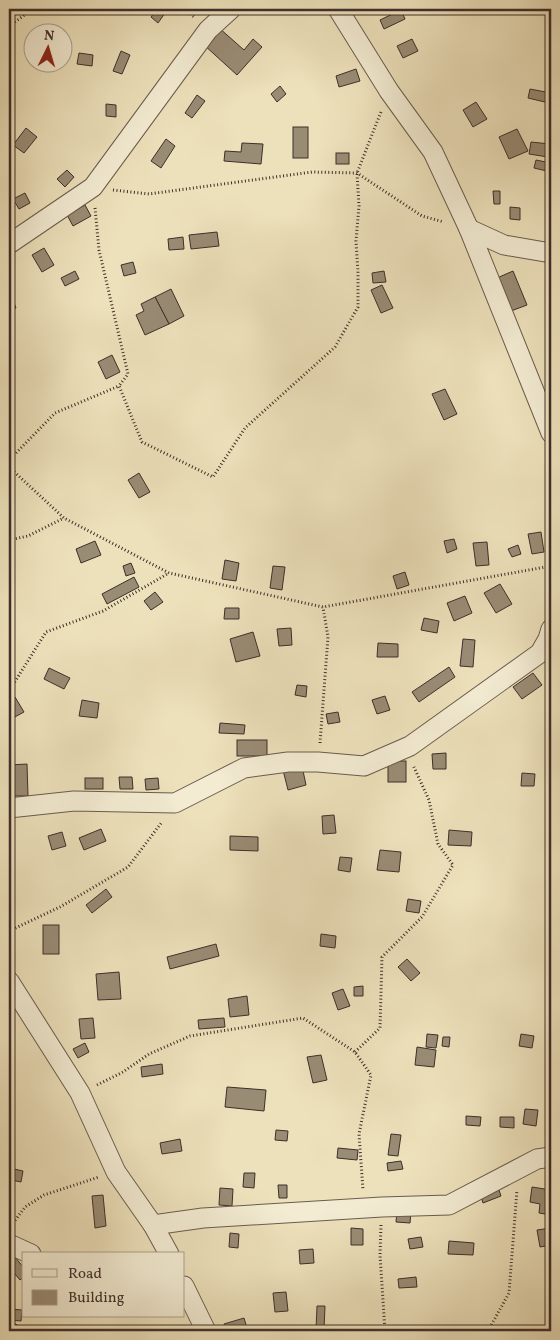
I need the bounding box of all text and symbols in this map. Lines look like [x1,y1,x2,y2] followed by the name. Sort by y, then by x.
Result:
[22,22,72,72] north arrow
[43,27,55,46] text: N
[22,1252,185,1318] legend
[68,1264,102,1285] text: Road
[68,1288,125,1309] text: Building

